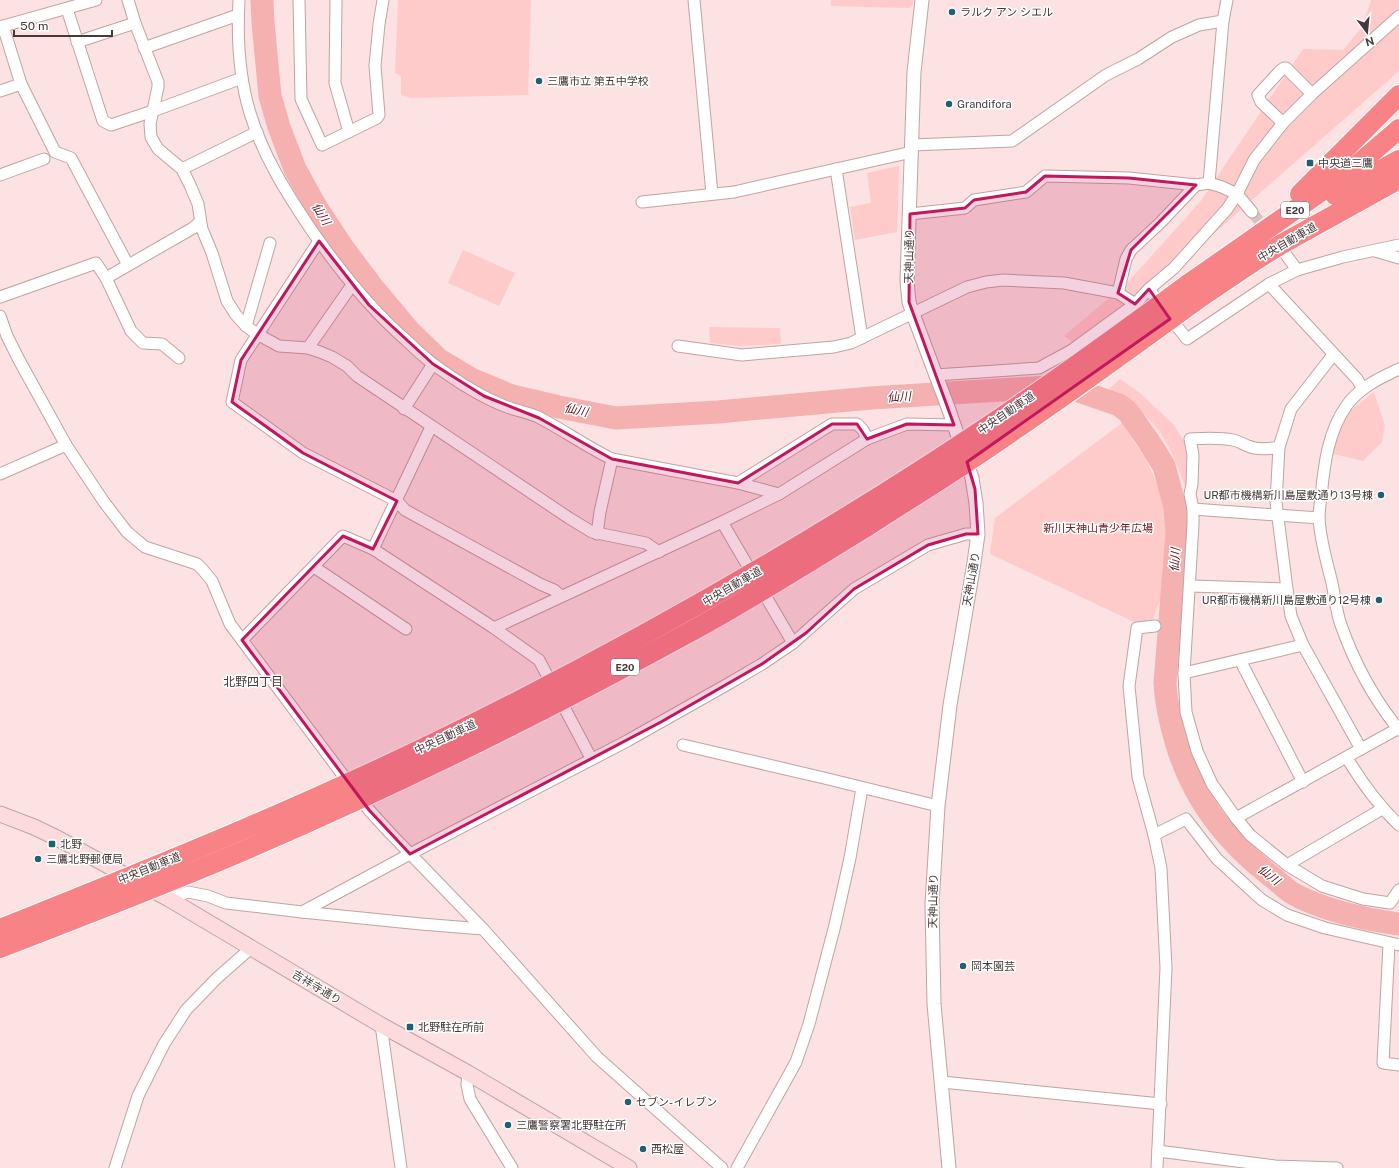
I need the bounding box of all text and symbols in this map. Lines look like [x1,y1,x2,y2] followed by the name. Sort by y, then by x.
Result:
[960,6,1053,18] place label: ラルク アン シエル
[947,7,957,17] marker: ラルク アン シエル
[14,12,112,38] scale bar
[1347,12,1387,52] north arrow
[20,19,48,33] text: 50 m
[1364,35,1376,49] text: N
[547,75,649,87] place label: 三鷹市立 第五中学校
[534,76,544,86] marker: 三鷹市立 第五中学校
[957,98,1012,110] place label: Grandifora
[944,99,954,109] marker: Grandifora
[1318,157,1373,169] place label: 中央道三鷹
[1305,158,1315,168] marker: 中央道三鷹
[309,200,334,230] water label: 仙川
[1281,202,1309,218] road number: E20
[1255,220,1319,264] street label: 中央自動車道
[903,228,915,284] street label: 天神山通り
[887,389,913,405] water label: 仙川
[975,390,1037,436] street label: 中央自動車道
[563,401,591,420] water label: 仙川
[1203,489,1373,501] place label: UR都市機構新川島屋敷通り13号棟
[1376,490,1386,500] marker: UR都市機構新川島屋敷通り13号棟
[1043,522,1153,534] park label: 新川天神山青少年広場
[1167,546,1183,572] water label: 仙川
[960,551,982,607] street label: 天神山通り
[700,564,764,608] street label: 中央自動車道
[1202,594,1371,606] place label: UR都市機構新川島屋敷通り12号棟
[1374,595,1384,605] marker: UR都市機構新川島屋敷通り12号棟
[611,659,639,675] road number: E20
[223,675,283,689] district label: 北野四丁目
[413,718,477,756] street label: 中央自動車道
[60,838,82,850] place label: 北野
[47,839,57,849] marker: 北野
[116,850,182,886] street label: 中央自動車道
[46,853,123,865] place label: 三鷹北野郵便局
[33,854,43,864] marker: 三鷹北野郵便局
[1255,862,1284,889] water label: 仙川
[927,873,939,929] street label: 天神山通り
[971,960,1015,972] place label: 岡本園芸
[958,961,968,971] marker: 岡本園芸
[290,968,344,1006] street label: 吉祥寺通り
[418,1021,484,1033] place label: 北野駐在所前
[405,1022,415,1032] marker: 北野駐在所前
[636,1096,717,1108] place label: セブン-イレブン
[623,1097,633,1107] marker: セブン-イレブン
[516,1119,627,1131] place label: 三鷹警察署北野駐在所
[503,1120,513,1130] marker: 三鷹警察署北野駐在所
[651,1143,684,1155] place label: 西松屋
[638,1144,648,1154] marker: 西松屋

